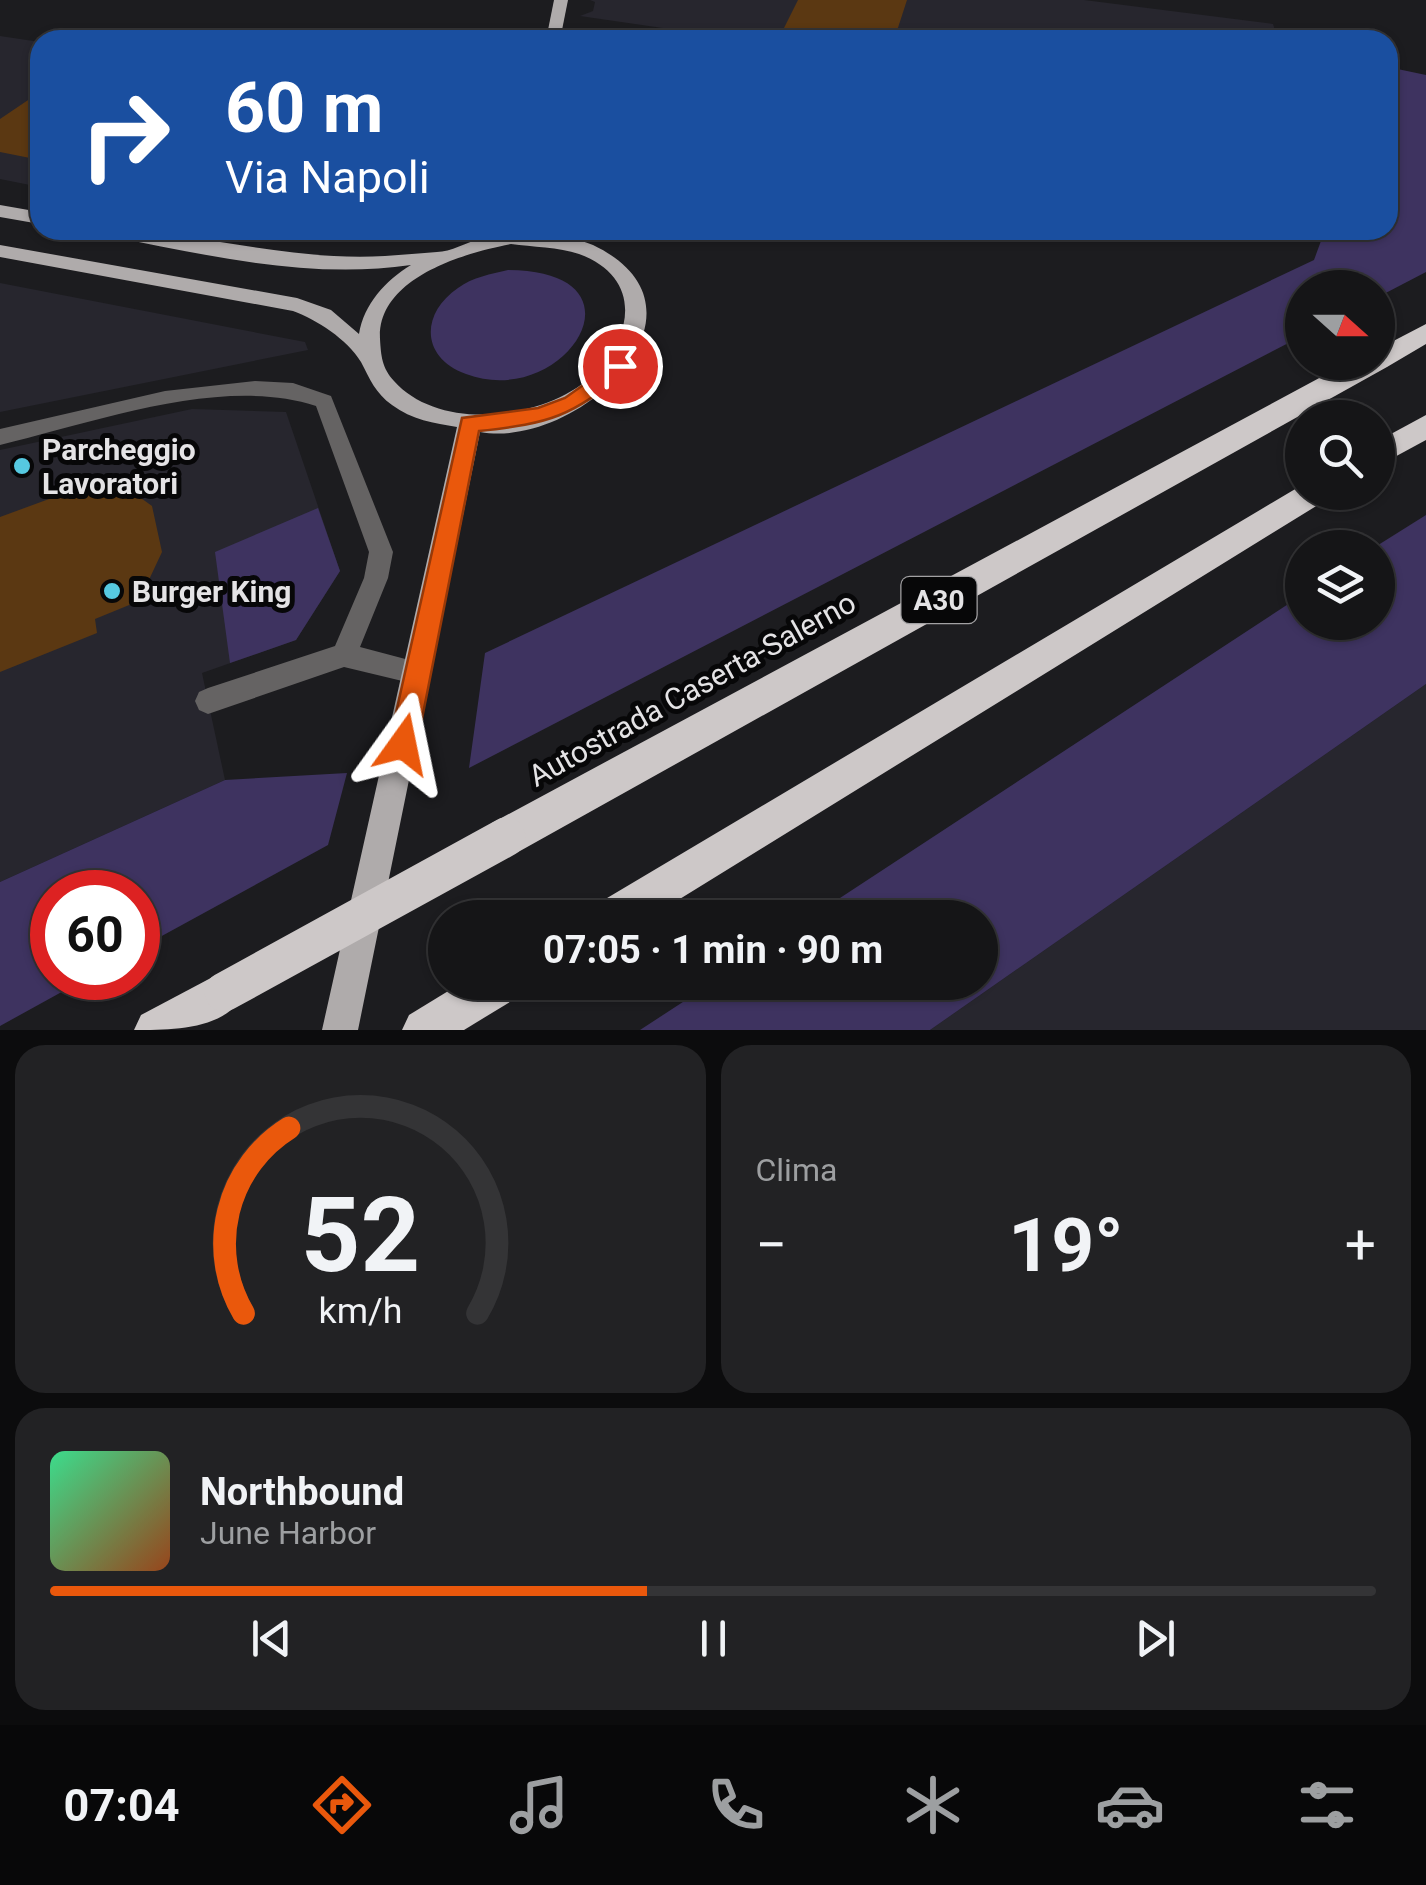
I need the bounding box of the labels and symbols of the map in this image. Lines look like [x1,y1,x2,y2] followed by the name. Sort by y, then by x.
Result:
[1285,270,1395,380] north arrow
[578,324,663,409] pin
[42,432,196,501] place label: Parcheggio Lavoratori
[11,455,33,477] marker: Parcheggio Lavoratori
[132,574,291,609] place label: Burger King
[902,577,976,623] road number: A30
[101,580,123,602] marker: Burger King
[522,584,862,794] street label: Autostrada Caserta-Salerno
[351,692,455,796] position arrow
[30,870,160,1000] speed limit sign: 60

